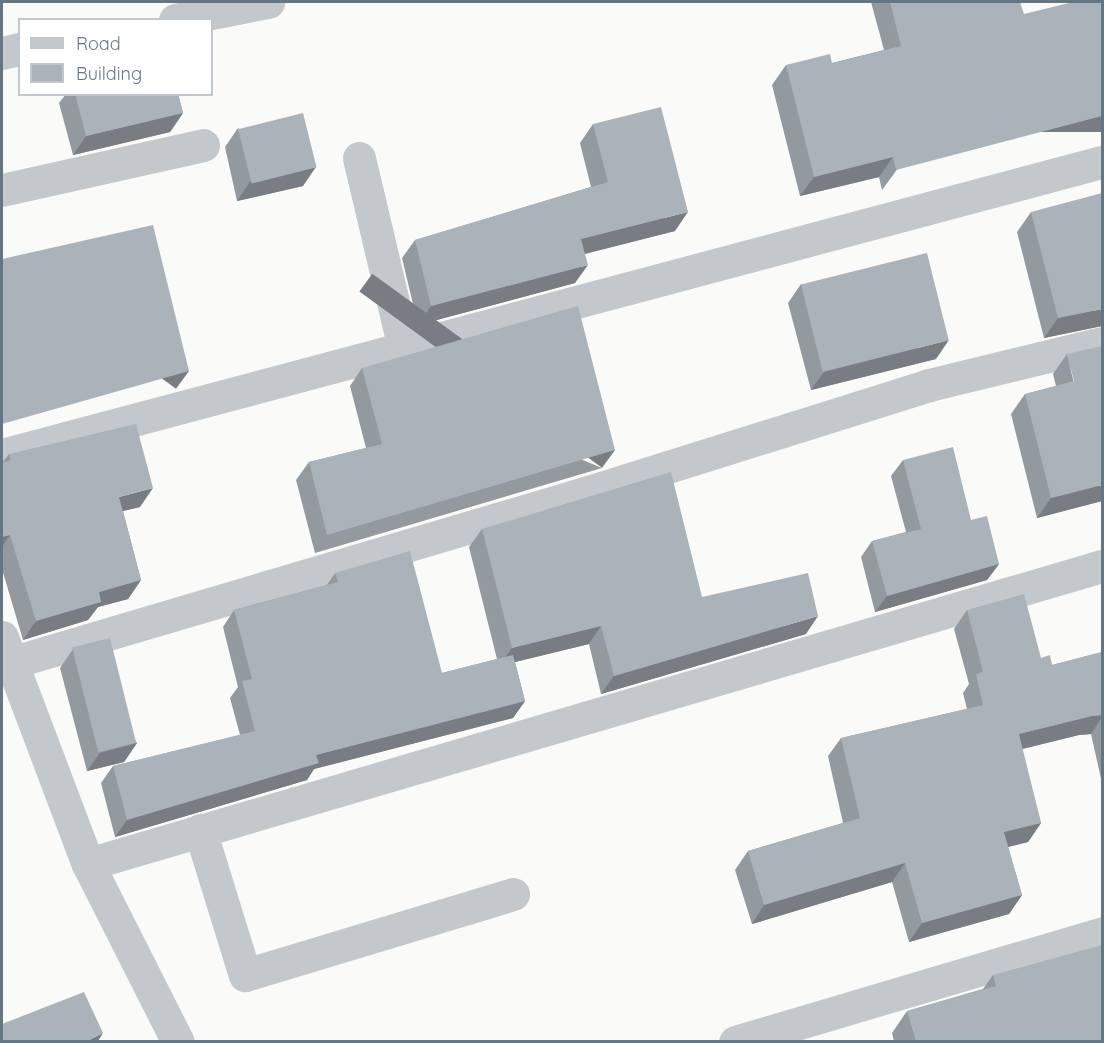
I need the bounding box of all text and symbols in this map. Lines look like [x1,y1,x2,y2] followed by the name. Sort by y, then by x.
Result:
[18,18,213,96] legend
[76,32,121,55] text: Road
[76,62,142,85] text: Building

